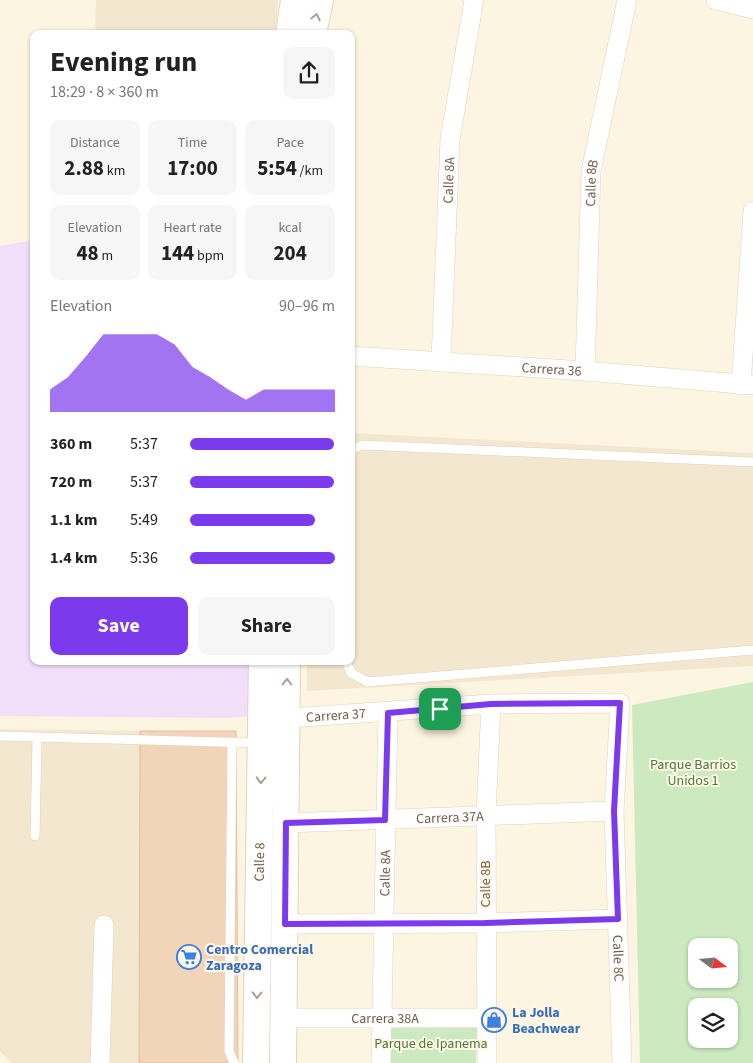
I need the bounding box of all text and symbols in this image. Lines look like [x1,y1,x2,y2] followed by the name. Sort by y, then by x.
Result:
[310,12,321,21] one-way arrow
[50,42,197,82] text: Evening run
[283,47,335,99] button: share
[50,81,159,103] text: 18:29 · 8 × 360 m
[70,133,120,153] text: Distance
[178,133,207,153] text: Time
[276,133,304,153] text: Pace
[64,153,104,183] text: 2.88
[167,153,218,183] text: 17:00
[257,153,297,183] text: 5:54
[438,156,460,204] street label: Calle 8A
[581,158,604,207] street label: Calle 8B
[104,161,125,181] text: km
[297,161,323,181] text: /km
[68,218,122,238] text: Elevation
[163,218,222,238] text: Heart rate
[278,218,302,238] text: kcal
[77,238,99,268] text: 48
[161,238,194,268] text: 144
[274,238,307,268] text: 204
[99,246,113,266] text: m
[194,246,224,266] text: bpm
[50,295,112,317] text: Elevation
[279,295,335,317] text: 90–96 m
[521,358,582,382] street label: Carrera 36
[50,433,92,455] text: 360 m
[130,433,158,455] text: 5:37
[50,471,92,493] text: 720 m
[130,471,158,493] text: 5:37
[50,509,97,531] text: 1.1 km
[130,509,158,531] text: 5:49
[50,547,97,569] text: 1.4 km
[130,547,158,569] text: 5:36
[50,597,188,655] button: Save
[198,597,335,655] button: Share
[282,678,292,686] one-way arrow
[419,688,461,730] pin
[426,695,454,723] icon: arrive
[305,704,367,728] street label: Carrera 37
[650,755,736,791] park label: Parque Barrios Unidos 1
[256,776,266,784] one-way arrow
[416,807,484,829] street label: Carrera 37A
[250,842,270,882] street label: Calle 8
[375,849,396,897] street label: Calle 8A
[476,860,496,908] street label: Calle 8B
[607,934,628,982] street label: Calle 8C
[688,938,738,988] north arrow
[688,938,738,1048] map controls
[206,940,313,976] place label: Centro Comercial Zaragoza
[176,944,202,970] supermarket icon: Centro Comercial Zaragoza
[252,992,262,999] one-way arrow
[688,998,738,1048] button: layers
[512,1003,581,1039] place label: La Jolla Beachwear
[481,1007,507,1033] shop icon: La Jolla Beachwear
[351,1009,419,1029] street label: Carrera 38A
[374,1034,488,1054] park label: Parque de Ipanema

